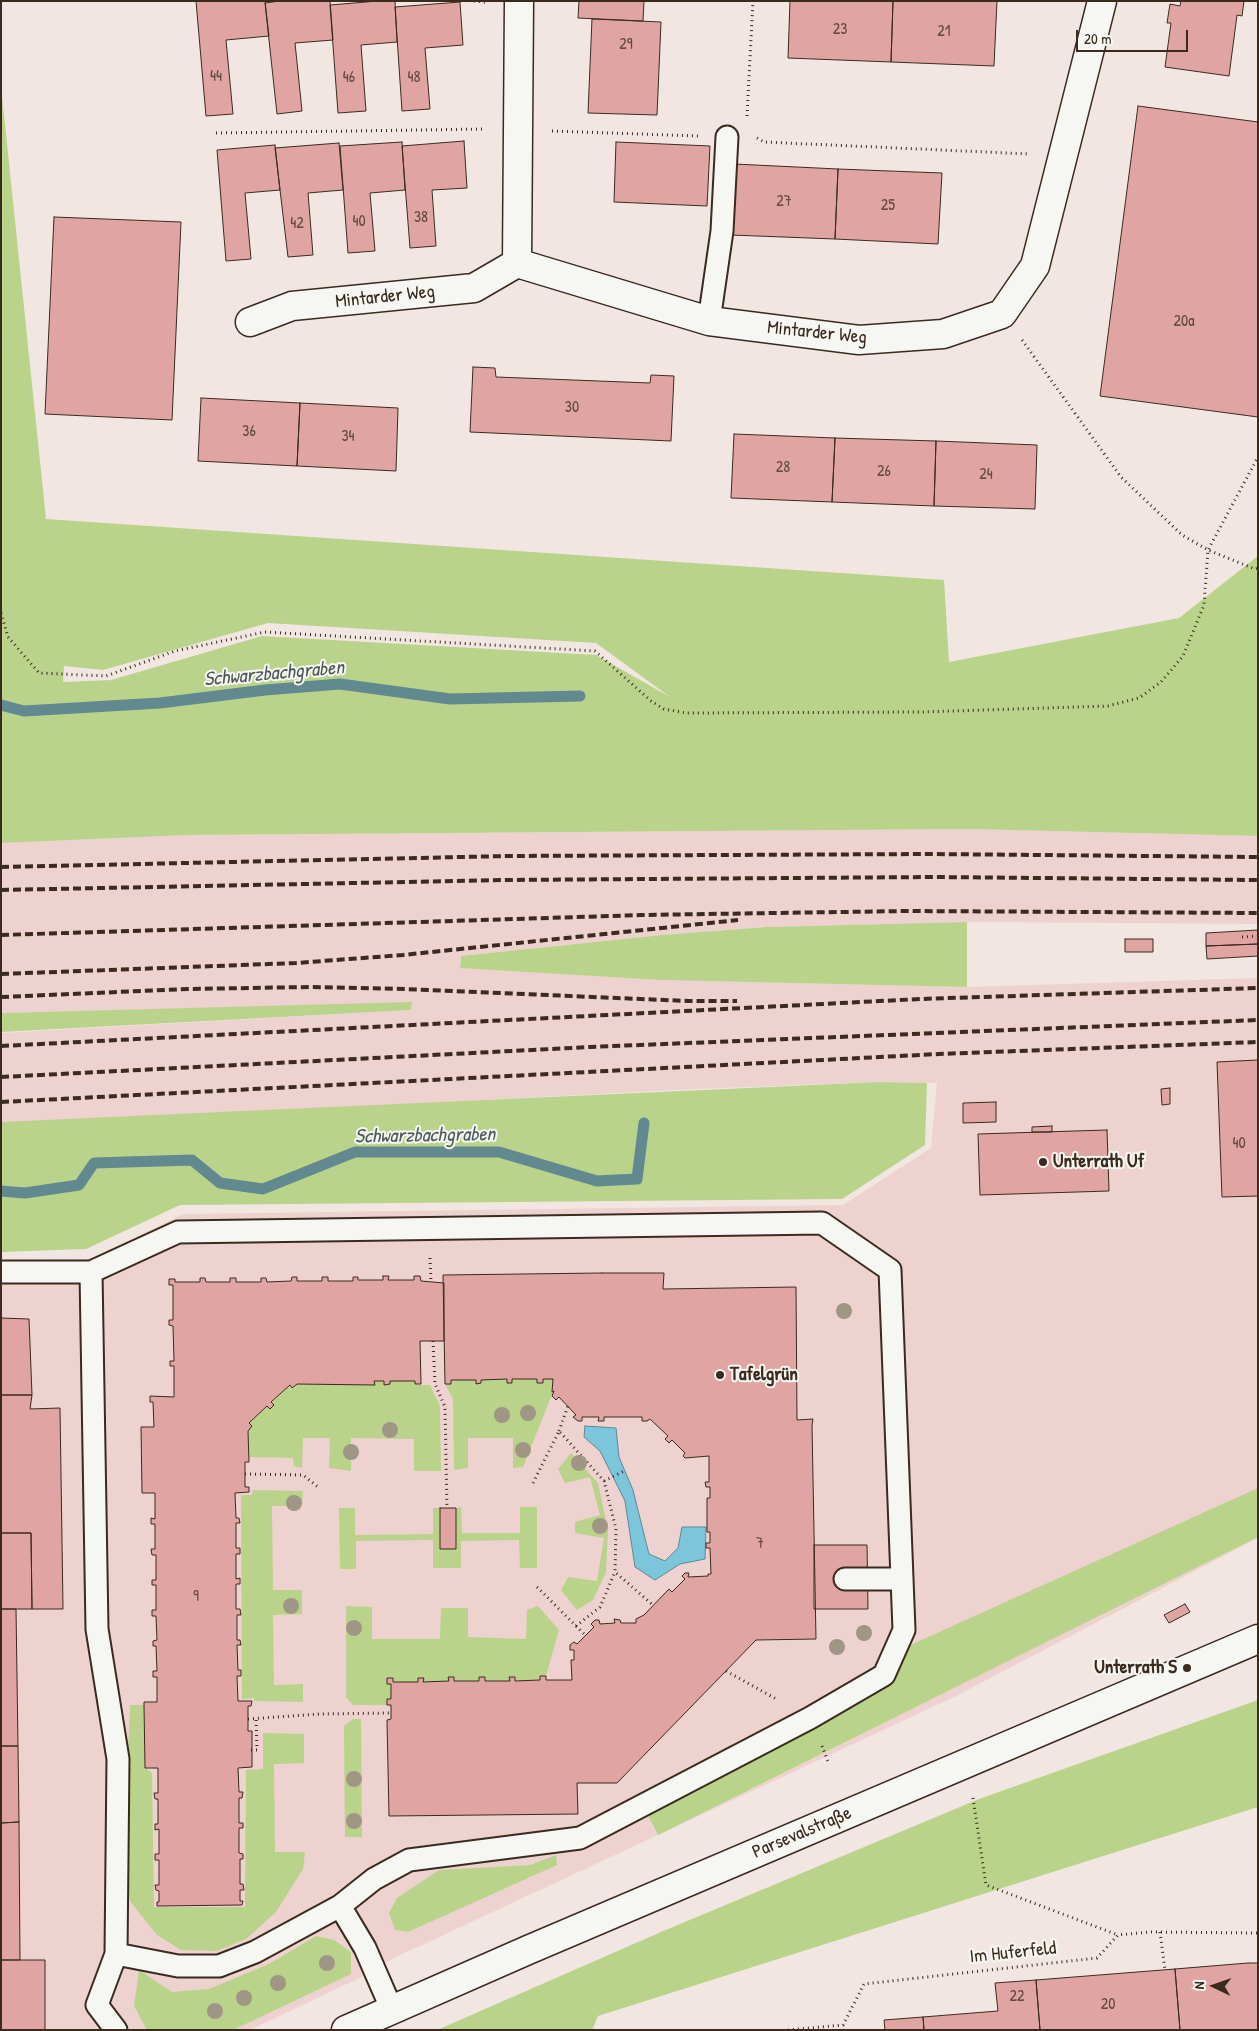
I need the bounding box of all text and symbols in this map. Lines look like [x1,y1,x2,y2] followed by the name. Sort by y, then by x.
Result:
[833,20,847,40] house number: 23
[1079,20,1192,52] scale bar
[937,22,951,42] house number: 21
[1084,28,1111,49] text: 20 m
[619,35,633,55] house number: 29
[210,67,222,87] house number: 44
[343,68,355,88] house number: 46
[408,68,420,88] house number: 48
[776,192,792,212] house number: 27
[881,196,895,216] house number: 25
[414,208,428,228] house number: 38
[352,212,366,232] house number: 40
[290,214,304,234] house number: 42
[334,280,436,314] street label: Mintarder Weg
[1174,312,1194,332] house number: 20a
[766,316,868,350] street label: Mintarder Weg
[565,398,579,418] house number: 30
[242,422,256,442] house number: 36
[341,427,355,447] house number: 34
[776,458,790,478] house number: 28
[877,462,891,482] house number: 26
[979,465,993,485] house number: 24
[203,656,345,692] water label: Schwarzbachgraben
[354,1123,496,1149] water label: Schwarzbachgraben
[1232,1134,1246,1154] house number: 40
[1053,1151,1144,1173] place label: Unterrath Uf
[1037,1156,1049,1168] marker: Unterrath Uf
[730,1364,798,1386] place label: Tafelgrün
[714,1369,726,1381] marker: Tafelgrün
[756,1534,764,1554] house number: 7
[193,1587,199,1607] house number: 9
[1094,1657,1177,1679] place label: Unterrath S
[1181,1662,1193,1674] marker: Unterrath S
[749,1802,855,1864] street label: Parsevalstraße
[969,1937,1057,1969] street label: Im Huferfeld
[1189,1961,1239,2011] north arrow
[1189,1981,1208,1989] text: N
[1010,1987,1024,2007] house number: 22
[1101,1995,1115,2015] house number: 20

